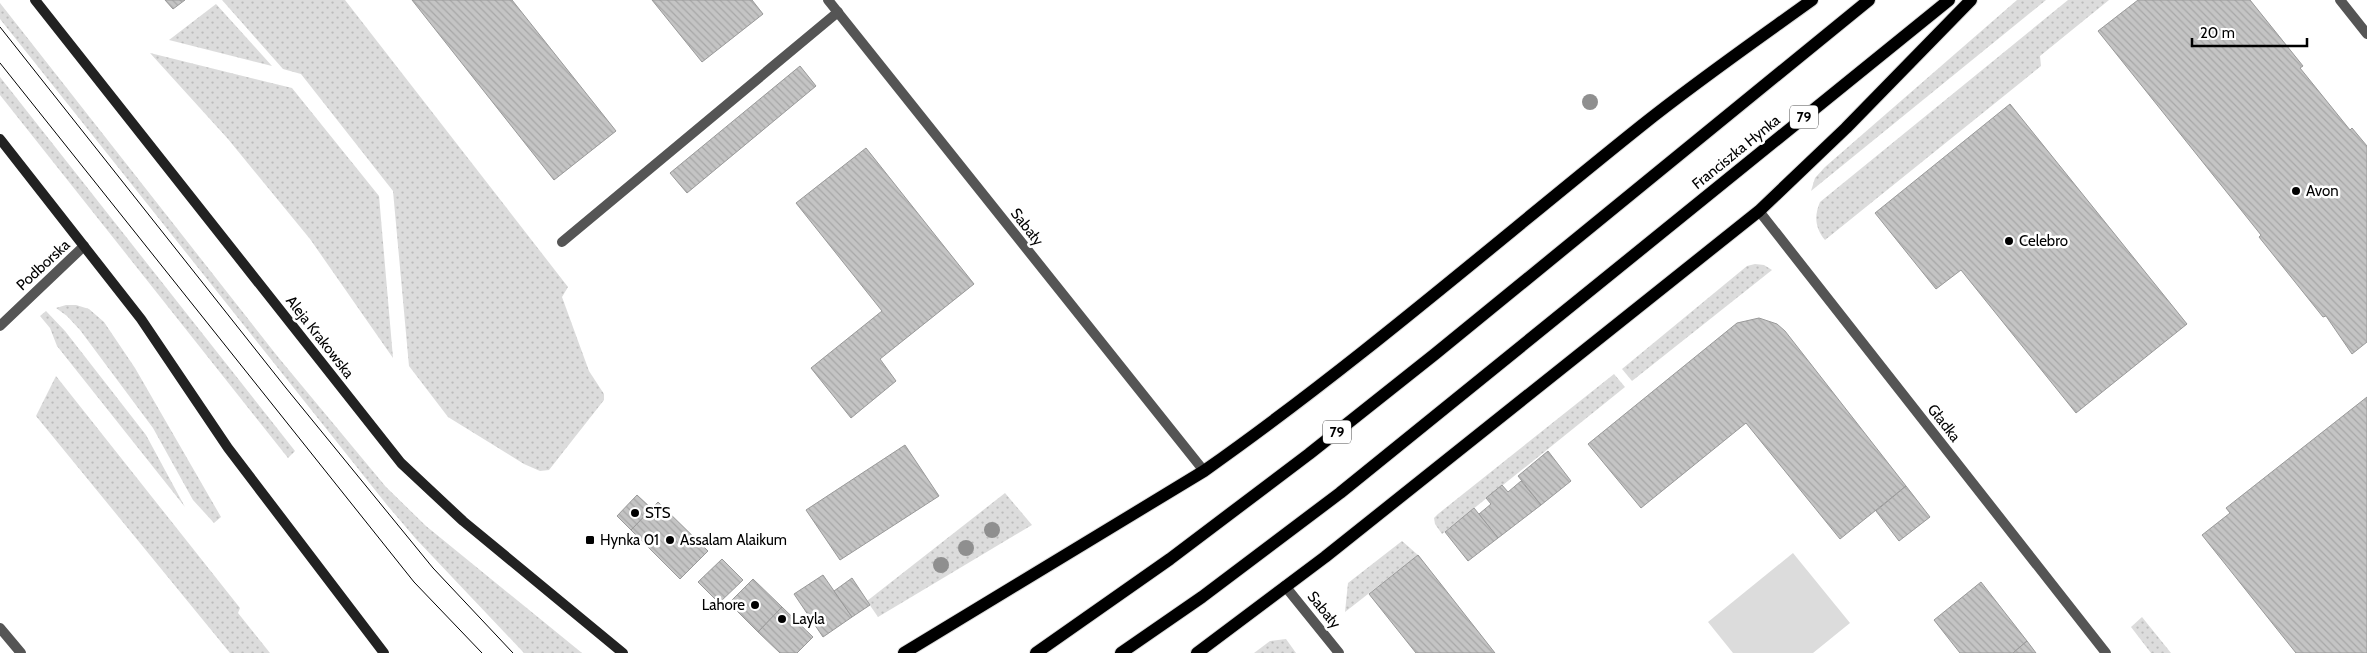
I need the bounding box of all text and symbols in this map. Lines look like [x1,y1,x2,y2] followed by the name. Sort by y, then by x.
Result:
[2192,15,2307,47] scale bar
[2200,24,2235,42] text: 20 m
[1790,105,1818,128] road number: 79
[1688,110,1784,193] street label: Franciszka Hynka
[2306,182,2339,200] place label: Avon
[2290,185,2302,197] marker: Avon
[1007,205,1047,250] street label: Sabały
[2019,232,2068,250] place label: Celebro
[13,235,74,294] street label: Podborska
[2003,235,2015,247] marker: Celebro
[282,292,358,383] street label: Aleja Krakowska
[1924,401,1965,446] street label: Gładka
[1323,421,1351,444] road number: 79
[645,504,671,522] place label: STS
[629,507,641,519] marker: STS
[600,531,659,549] place label: Hynka 01
[680,531,787,549] place label: Assalam Alaikum
[584,534,596,546] marker: Hynka 01
[664,534,676,546] marker: Assalam Alaikum
[1304,588,1345,633] street label: Sabały
[702,596,745,614] place label: Lahore
[749,599,761,611] marker: Lahore
[792,610,826,628] place label: Layla
[776,613,788,625] marker: Layla

